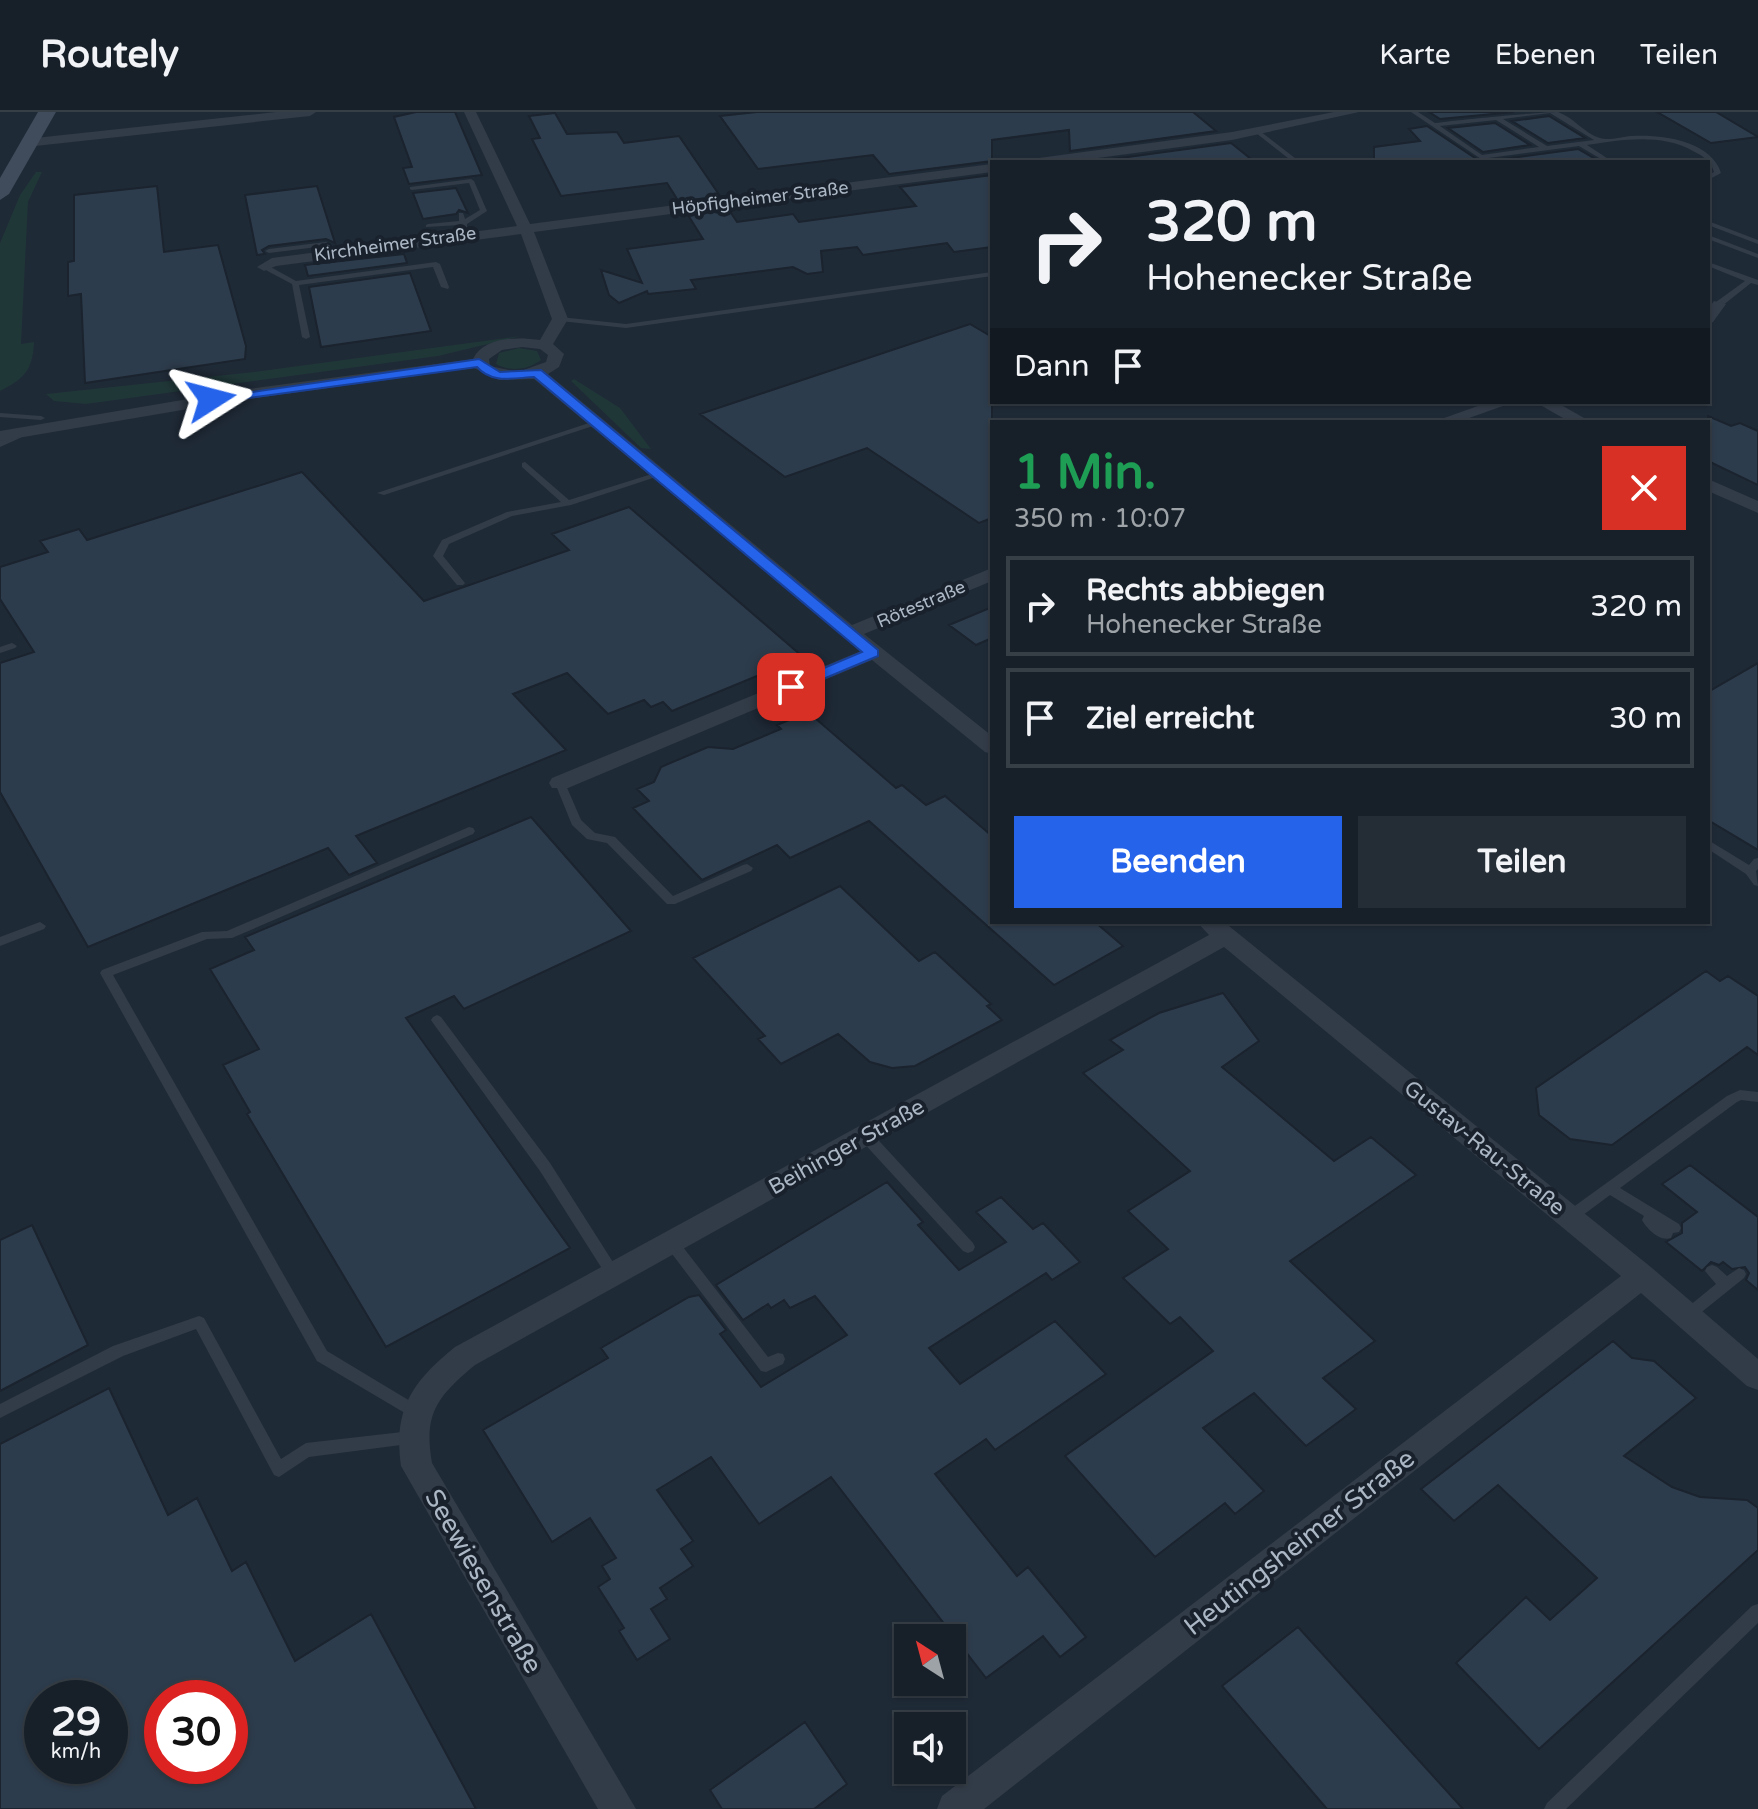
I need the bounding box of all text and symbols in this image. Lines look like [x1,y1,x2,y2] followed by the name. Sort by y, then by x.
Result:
[40,32,179,78] text: Routely
[1379,38,1451,72] text: Karte
[1495,38,1596,72] text: Ebenen
[1640,38,1718,72] text: Teilen
[670,176,850,220] street label: Höpfigheimer Straße
[1146,189,1317,256] text: 320 m
[1014,192,1118,296] icon: right
[313,222,477,266] street label: Kirchheimer Straße
[1146,257,1473,300] text: Hohenecker Straße
[1106,344,1150,388] icon: arrive
[1014,348,1090,385] text: Dann
[169,357,253,441] position arrow
[1014,444,1156,502] text: 1 Min.
[1602,446,1686,530] button: close
[1014,503,1186,534] text: 350 m · 10:07
[1086,572,1325,609] text: Rechts abbiegen
[873,575,969,633] street label: Rötestraße
[1018,584,1062,628] icon: right
[1590,588,1682,625] text: 320 m
[1086,609,1322,640] text: Hohenecker Straße
[757,653,825,721] pin
[769,665,813,709] icon: arrive
[1018,696,1062,740] icon: arrive
[1086,700,1254,737] text: Ziel erreicht
[1609,700,1682,737] text: 30 m
[1014,816,1342,908] button: Beenden
[1358,816,1686,908] button: Teilen
[1399,1075,1570,1221] street label: Gustav-Rau-Straße
[764,1093,929,1200] street label: Beihinger Straße
[1178,1443,1421,1642] street label: Heutingsheimer Straße
[418,1484,549,1679] street label: Seewiesenstraße
[894,1624,966,1696] north arrow
[894,1624,966,1784] map controls
[144,1680,248,1784] speed limit sign: 30
[51,1698,101,1746] text: 29
[894,1712,966,1784] button: sound
[51,1740,101,1764] text: km/h

